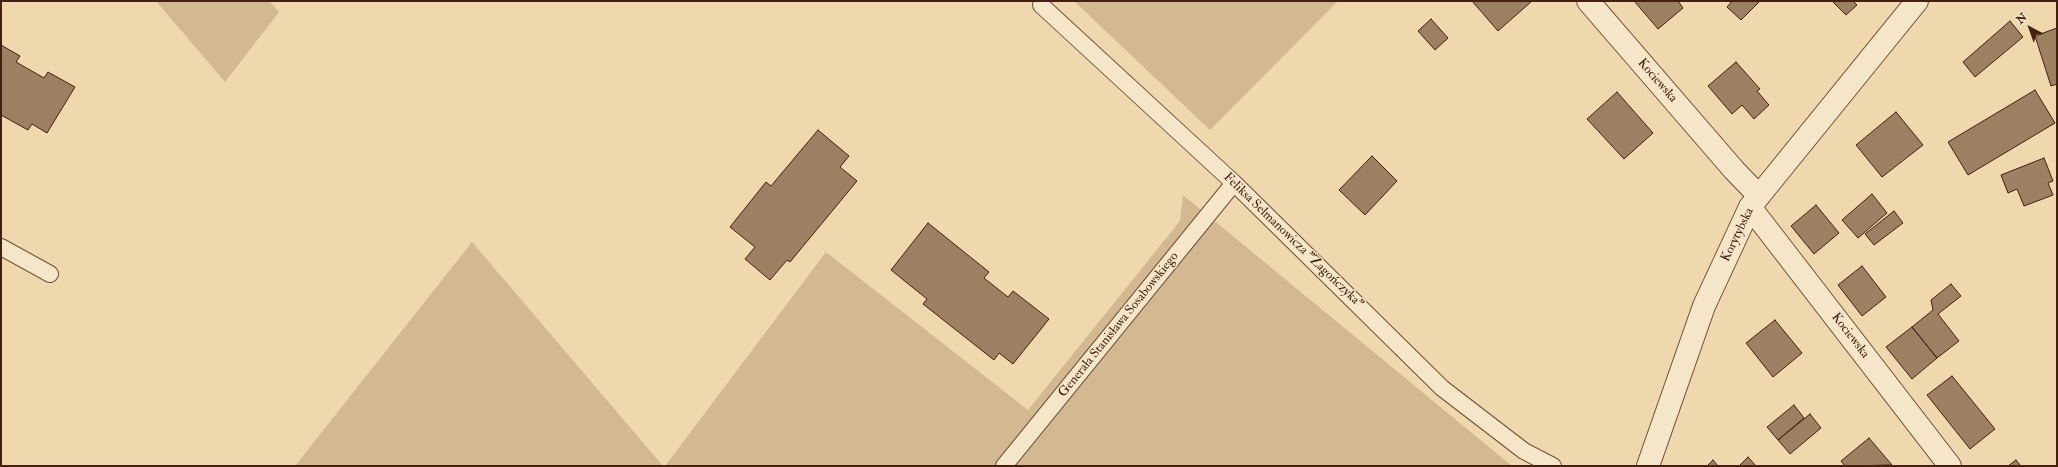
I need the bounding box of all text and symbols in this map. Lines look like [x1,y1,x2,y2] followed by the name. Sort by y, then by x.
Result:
[2010,8,2050,48] north arrow
[2014,10,2030,27] text: N
[1634,56,1680,106] street label: Kociewska
[1220,170,1366,312] street label: Feliksa Selmanowicza "Zagończyka"
[1718,206,1758,264] street label: Korytybska
[1056,249,1182,401] street label: Generała Stanisława Sosabowskiego
[1828,310,1872,362] street label: Kociewska

